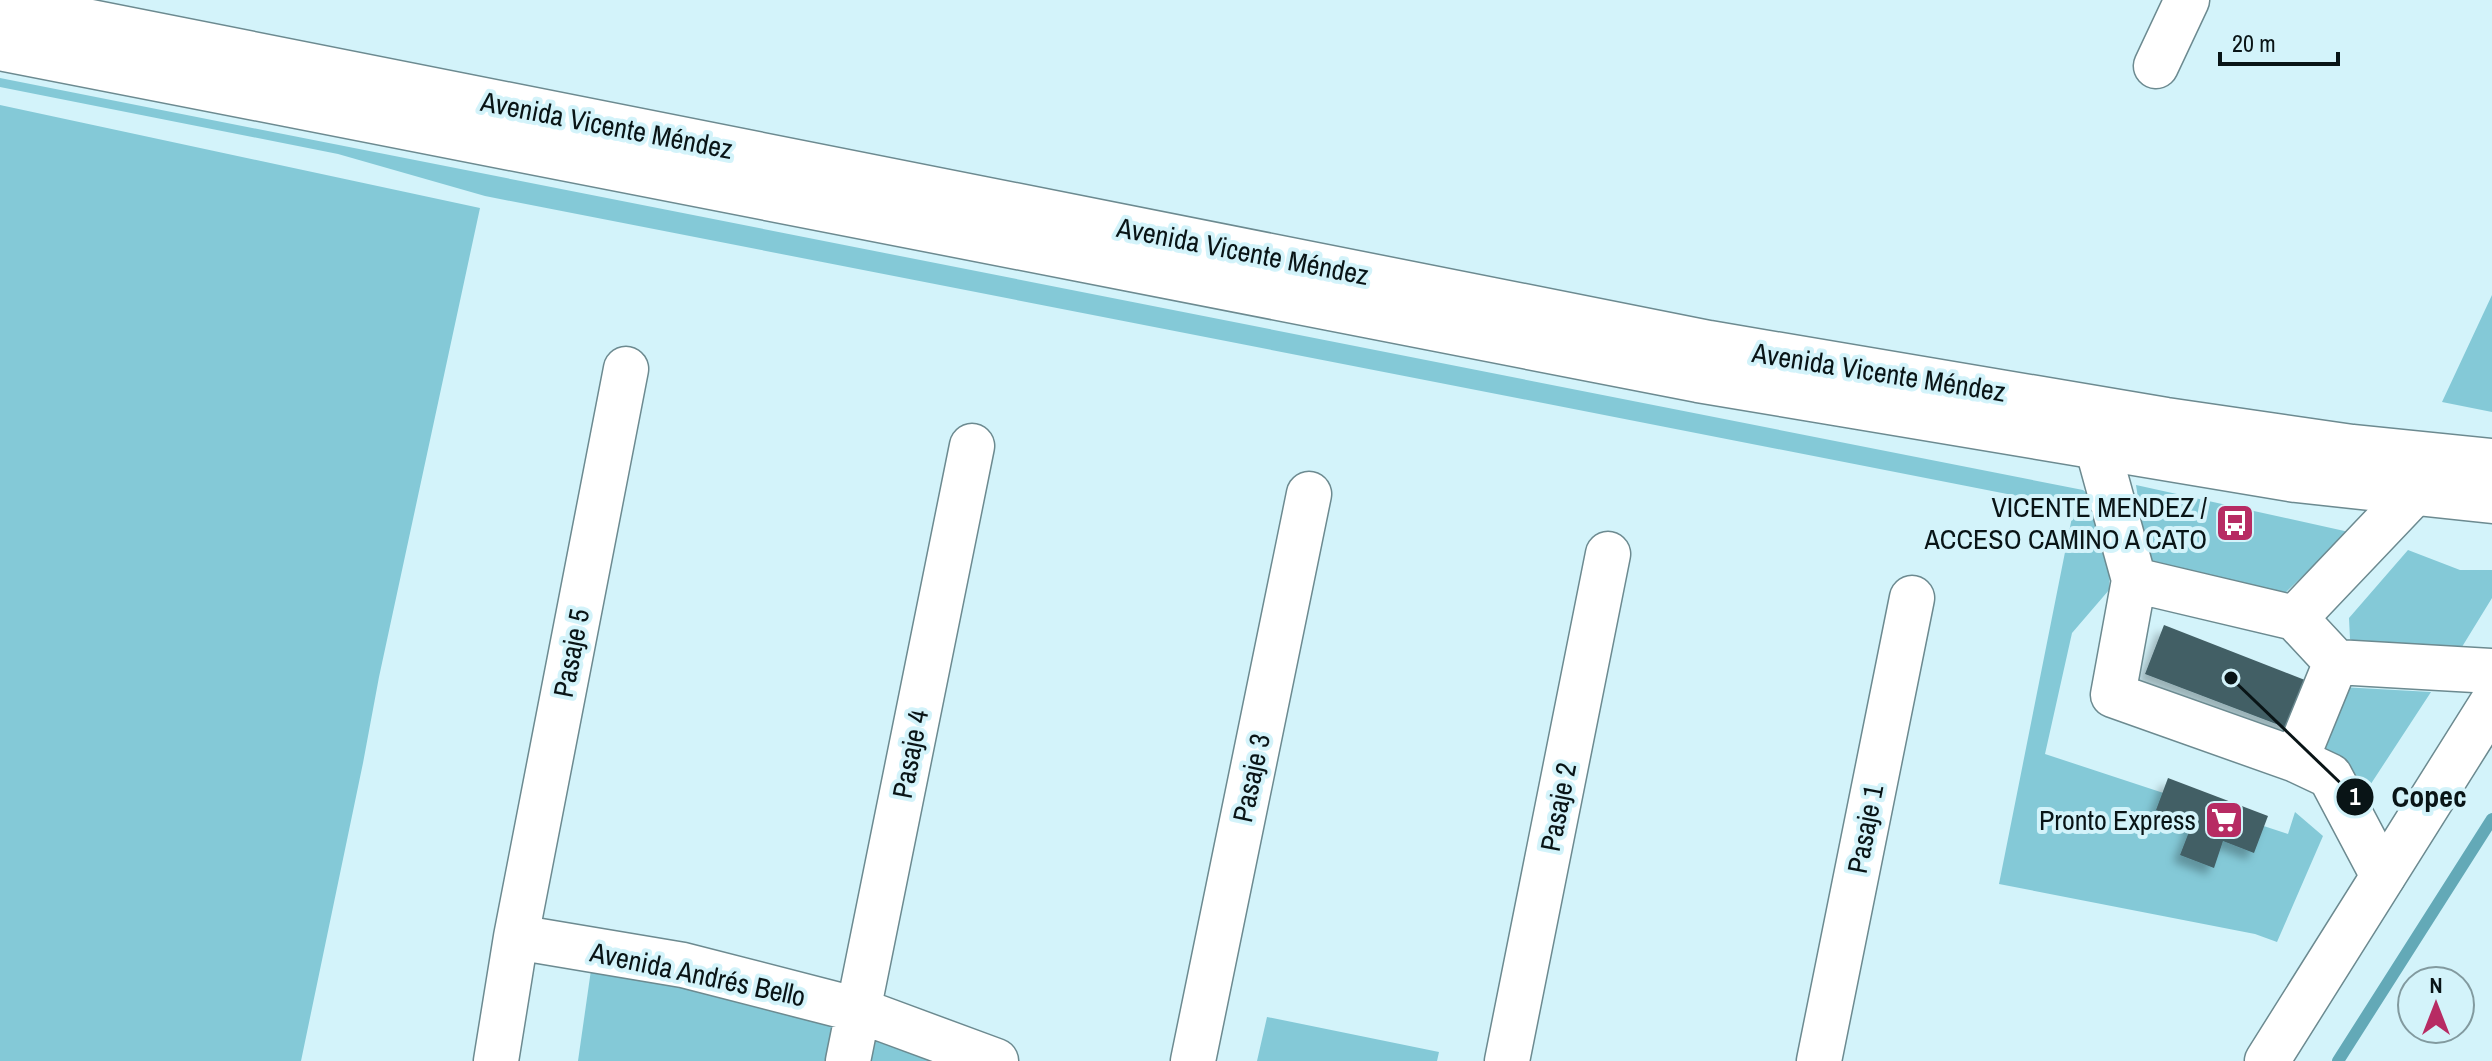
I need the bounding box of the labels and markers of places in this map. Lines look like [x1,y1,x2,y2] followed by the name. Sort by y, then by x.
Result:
[1924,488,2208,558] place label: VICENTE MENDEZ / ACCESO CAMINO A CATO
[2214,502,2256,544] bus stop icon: VICENTE MENDEZ / ACCESO CAMINO A CATO
[2335,770,2483,824] callout: Copec
[2203,799,2245,841] supermarket icon: Pronto Express
[2039,801,2196,839] place label: Pronto Express

